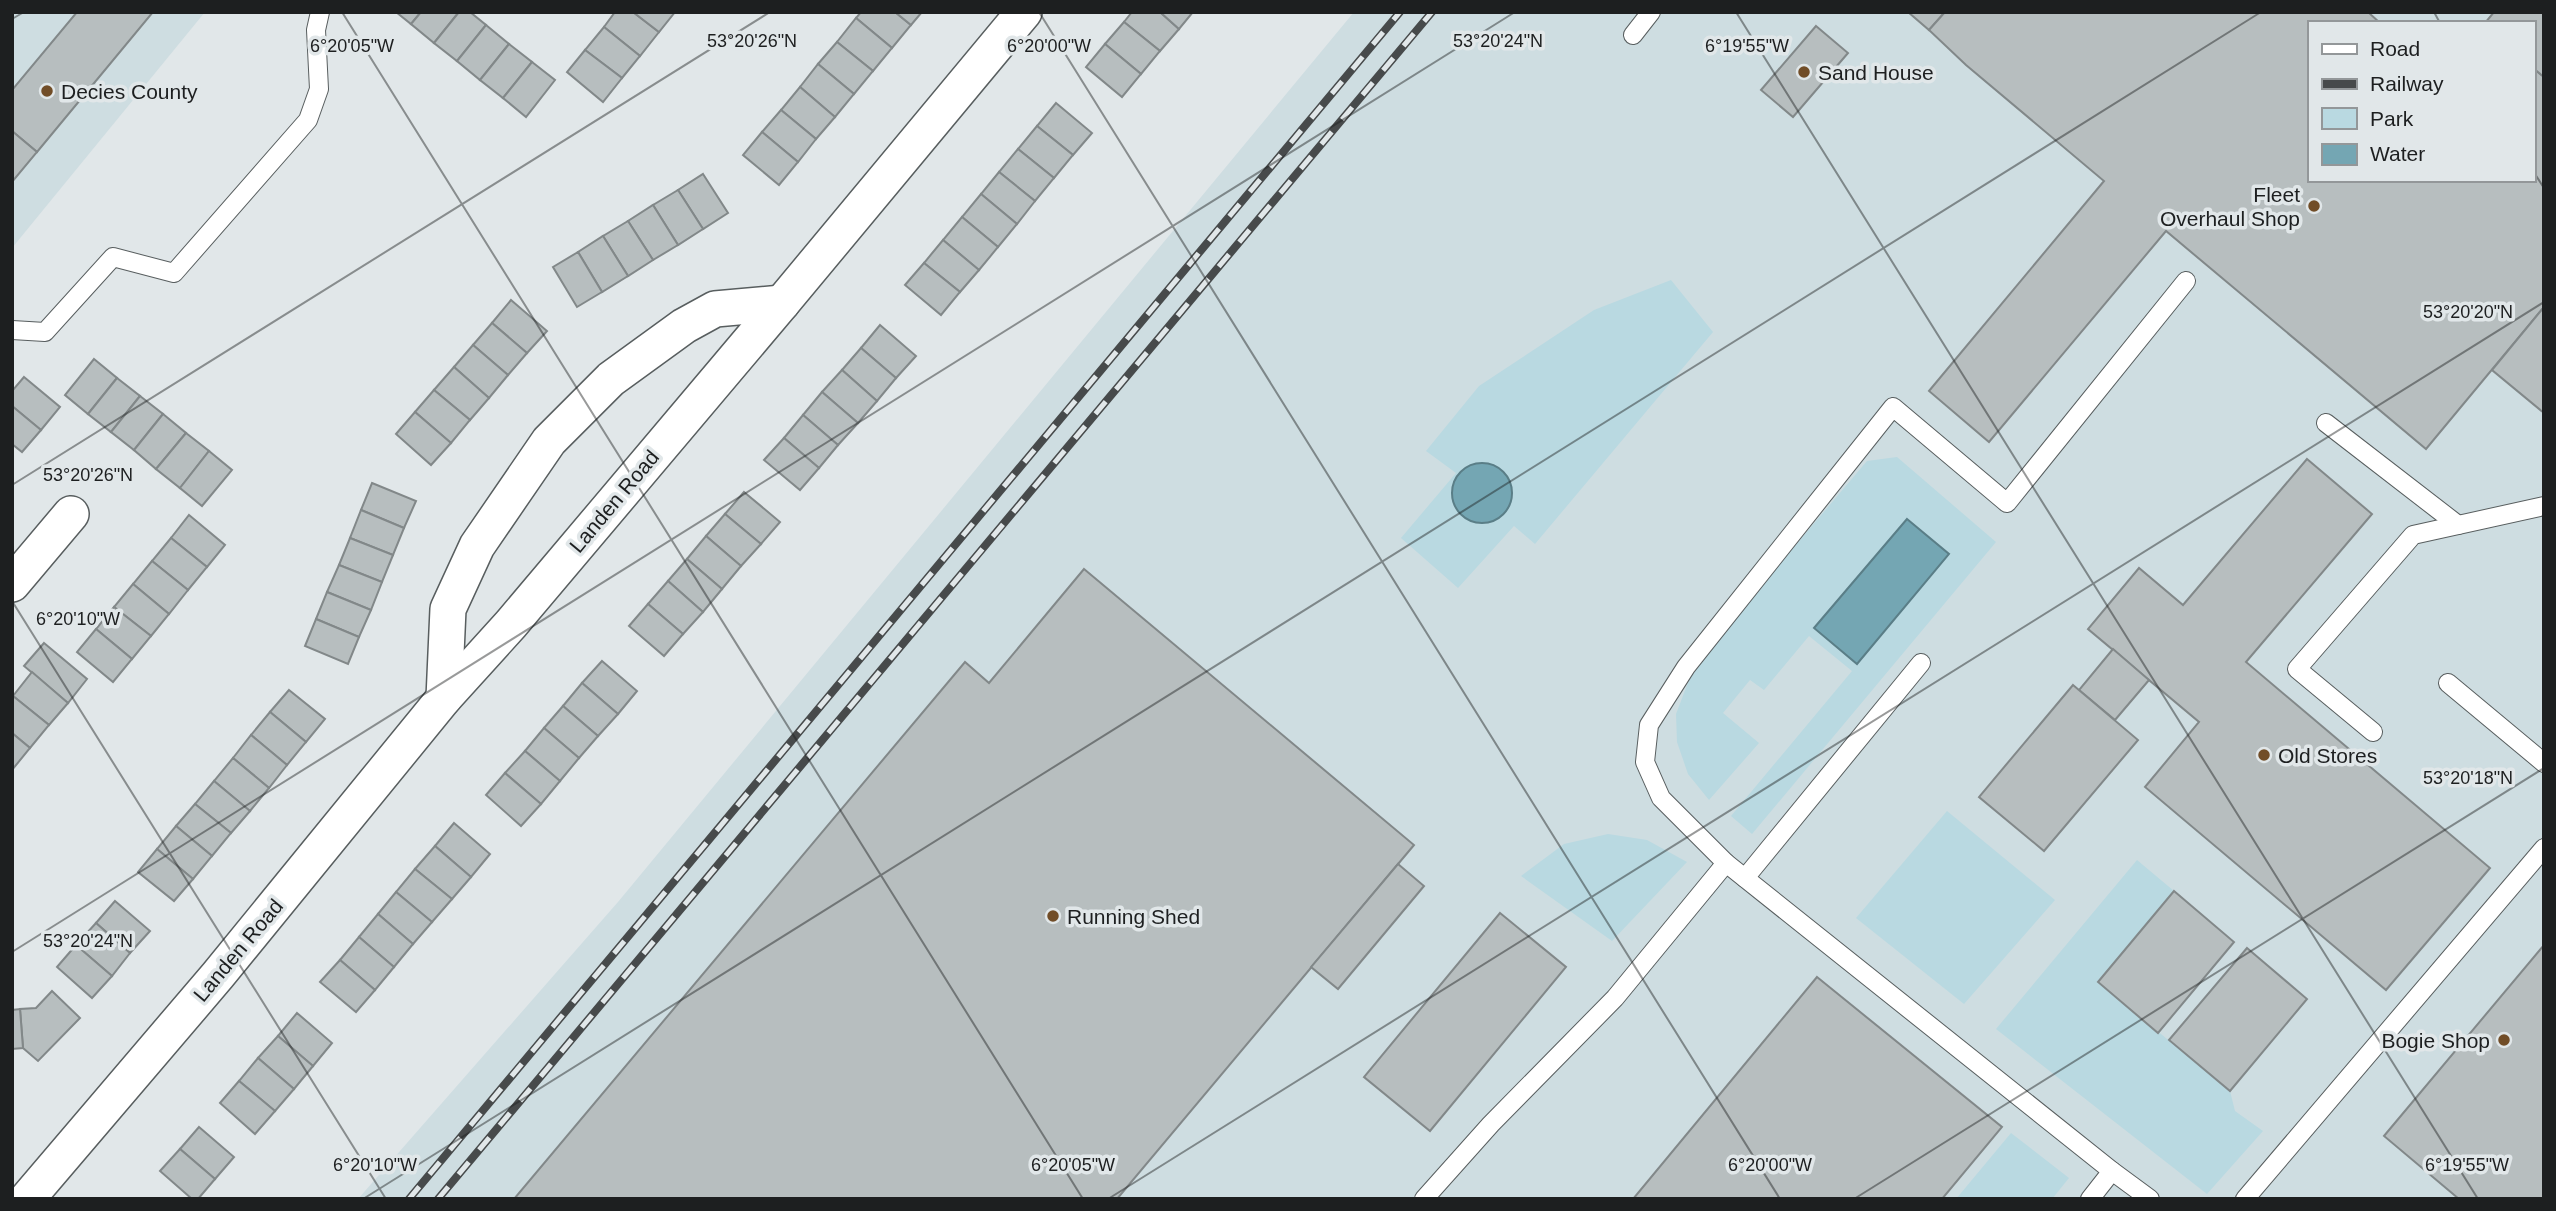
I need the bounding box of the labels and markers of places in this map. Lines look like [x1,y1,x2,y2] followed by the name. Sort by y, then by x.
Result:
[1818,61,1934,84] place label: Sand House
[1796,64,1812,80] marker: Sand House
[61,80,198,103] place label: Decies County
[39,83,55,99] marker: Decies County
[2160,183,2300,230] place label: Fleet Overhaul Shop
[2306,198,2322,214] marker: Fleet Overhaul Shop
[2278,744,2377,767] place label: Old Stores
[2256,747,2272,763] marker: Old Stores
[1067,905,1200,928] place label: Running Shed
[1045,908,1061,924] marker: Running Shed
[2381,1029,2490,1052] place label: Bogie Shop
[2496,1032,2512,1048] marker: Bogie Shop

